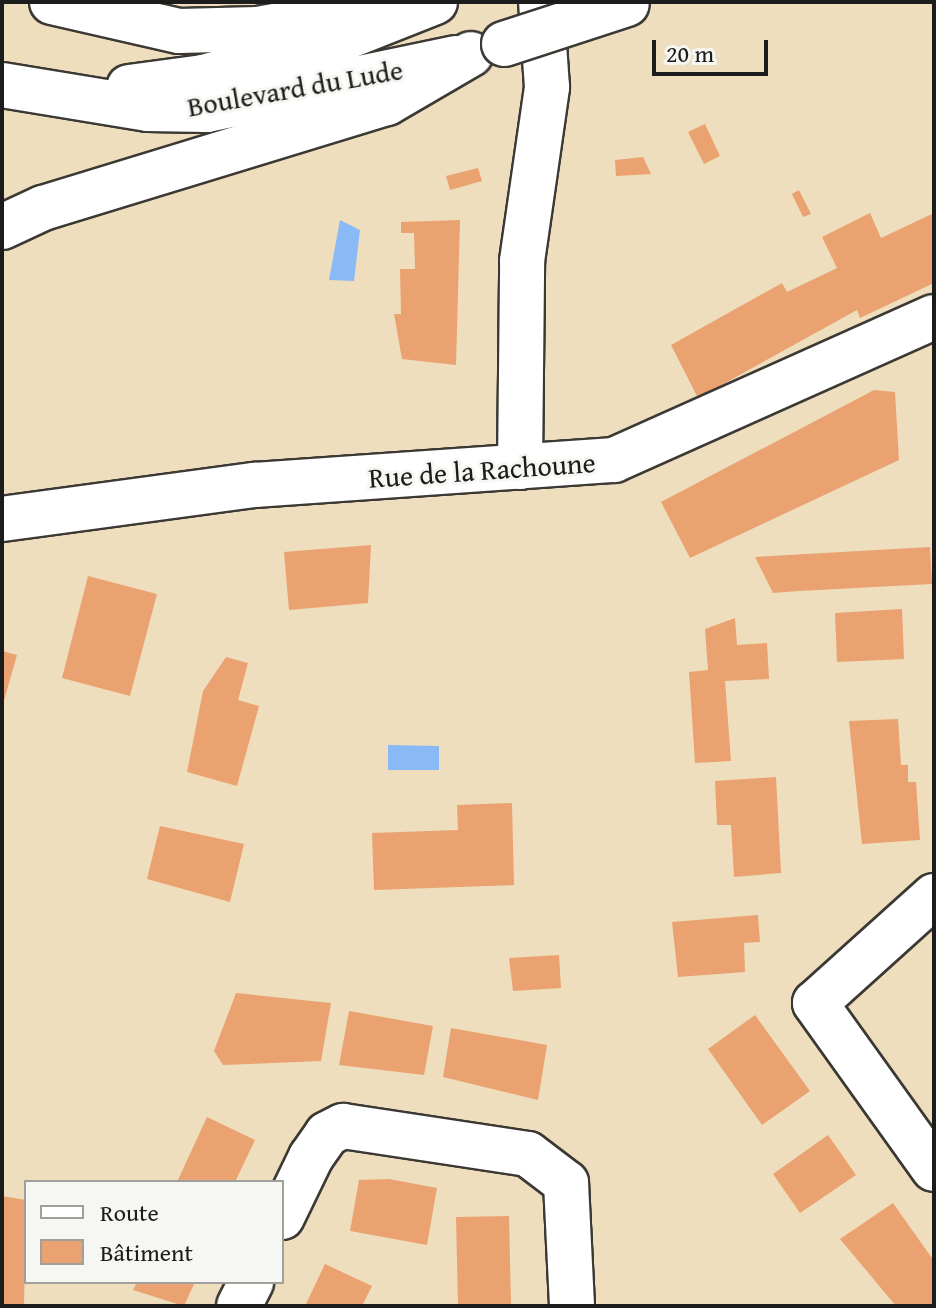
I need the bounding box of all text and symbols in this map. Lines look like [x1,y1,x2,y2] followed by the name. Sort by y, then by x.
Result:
[656,24,772,74] scale bar
[666,36,714,71] text: 20 m
[185,52,405,124] street label: Boulevard du Lude
[367,445,597,495] street label: Rue de la Rachoune
[24,1180,284,1284] legend
[100,1195,159,1230] text: Route
[100,1235,193,1270] text: Bâtiment

